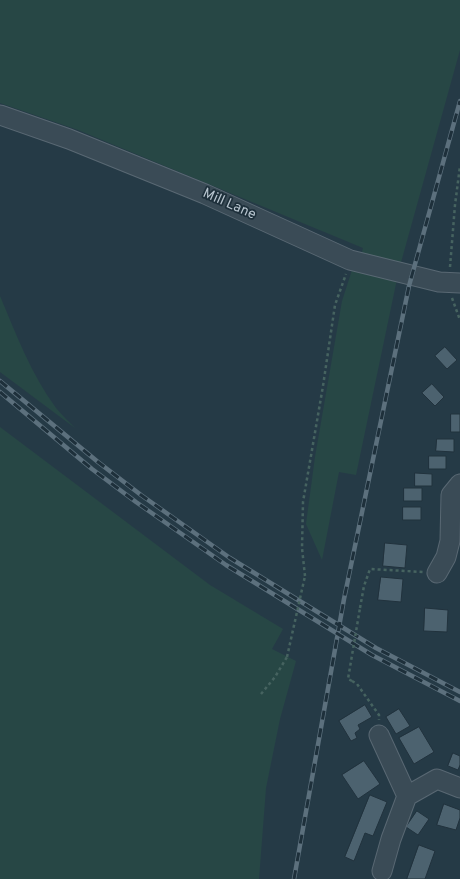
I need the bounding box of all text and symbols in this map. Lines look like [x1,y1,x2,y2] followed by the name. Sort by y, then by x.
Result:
[200,186,258,224] street label: Mill Lane

